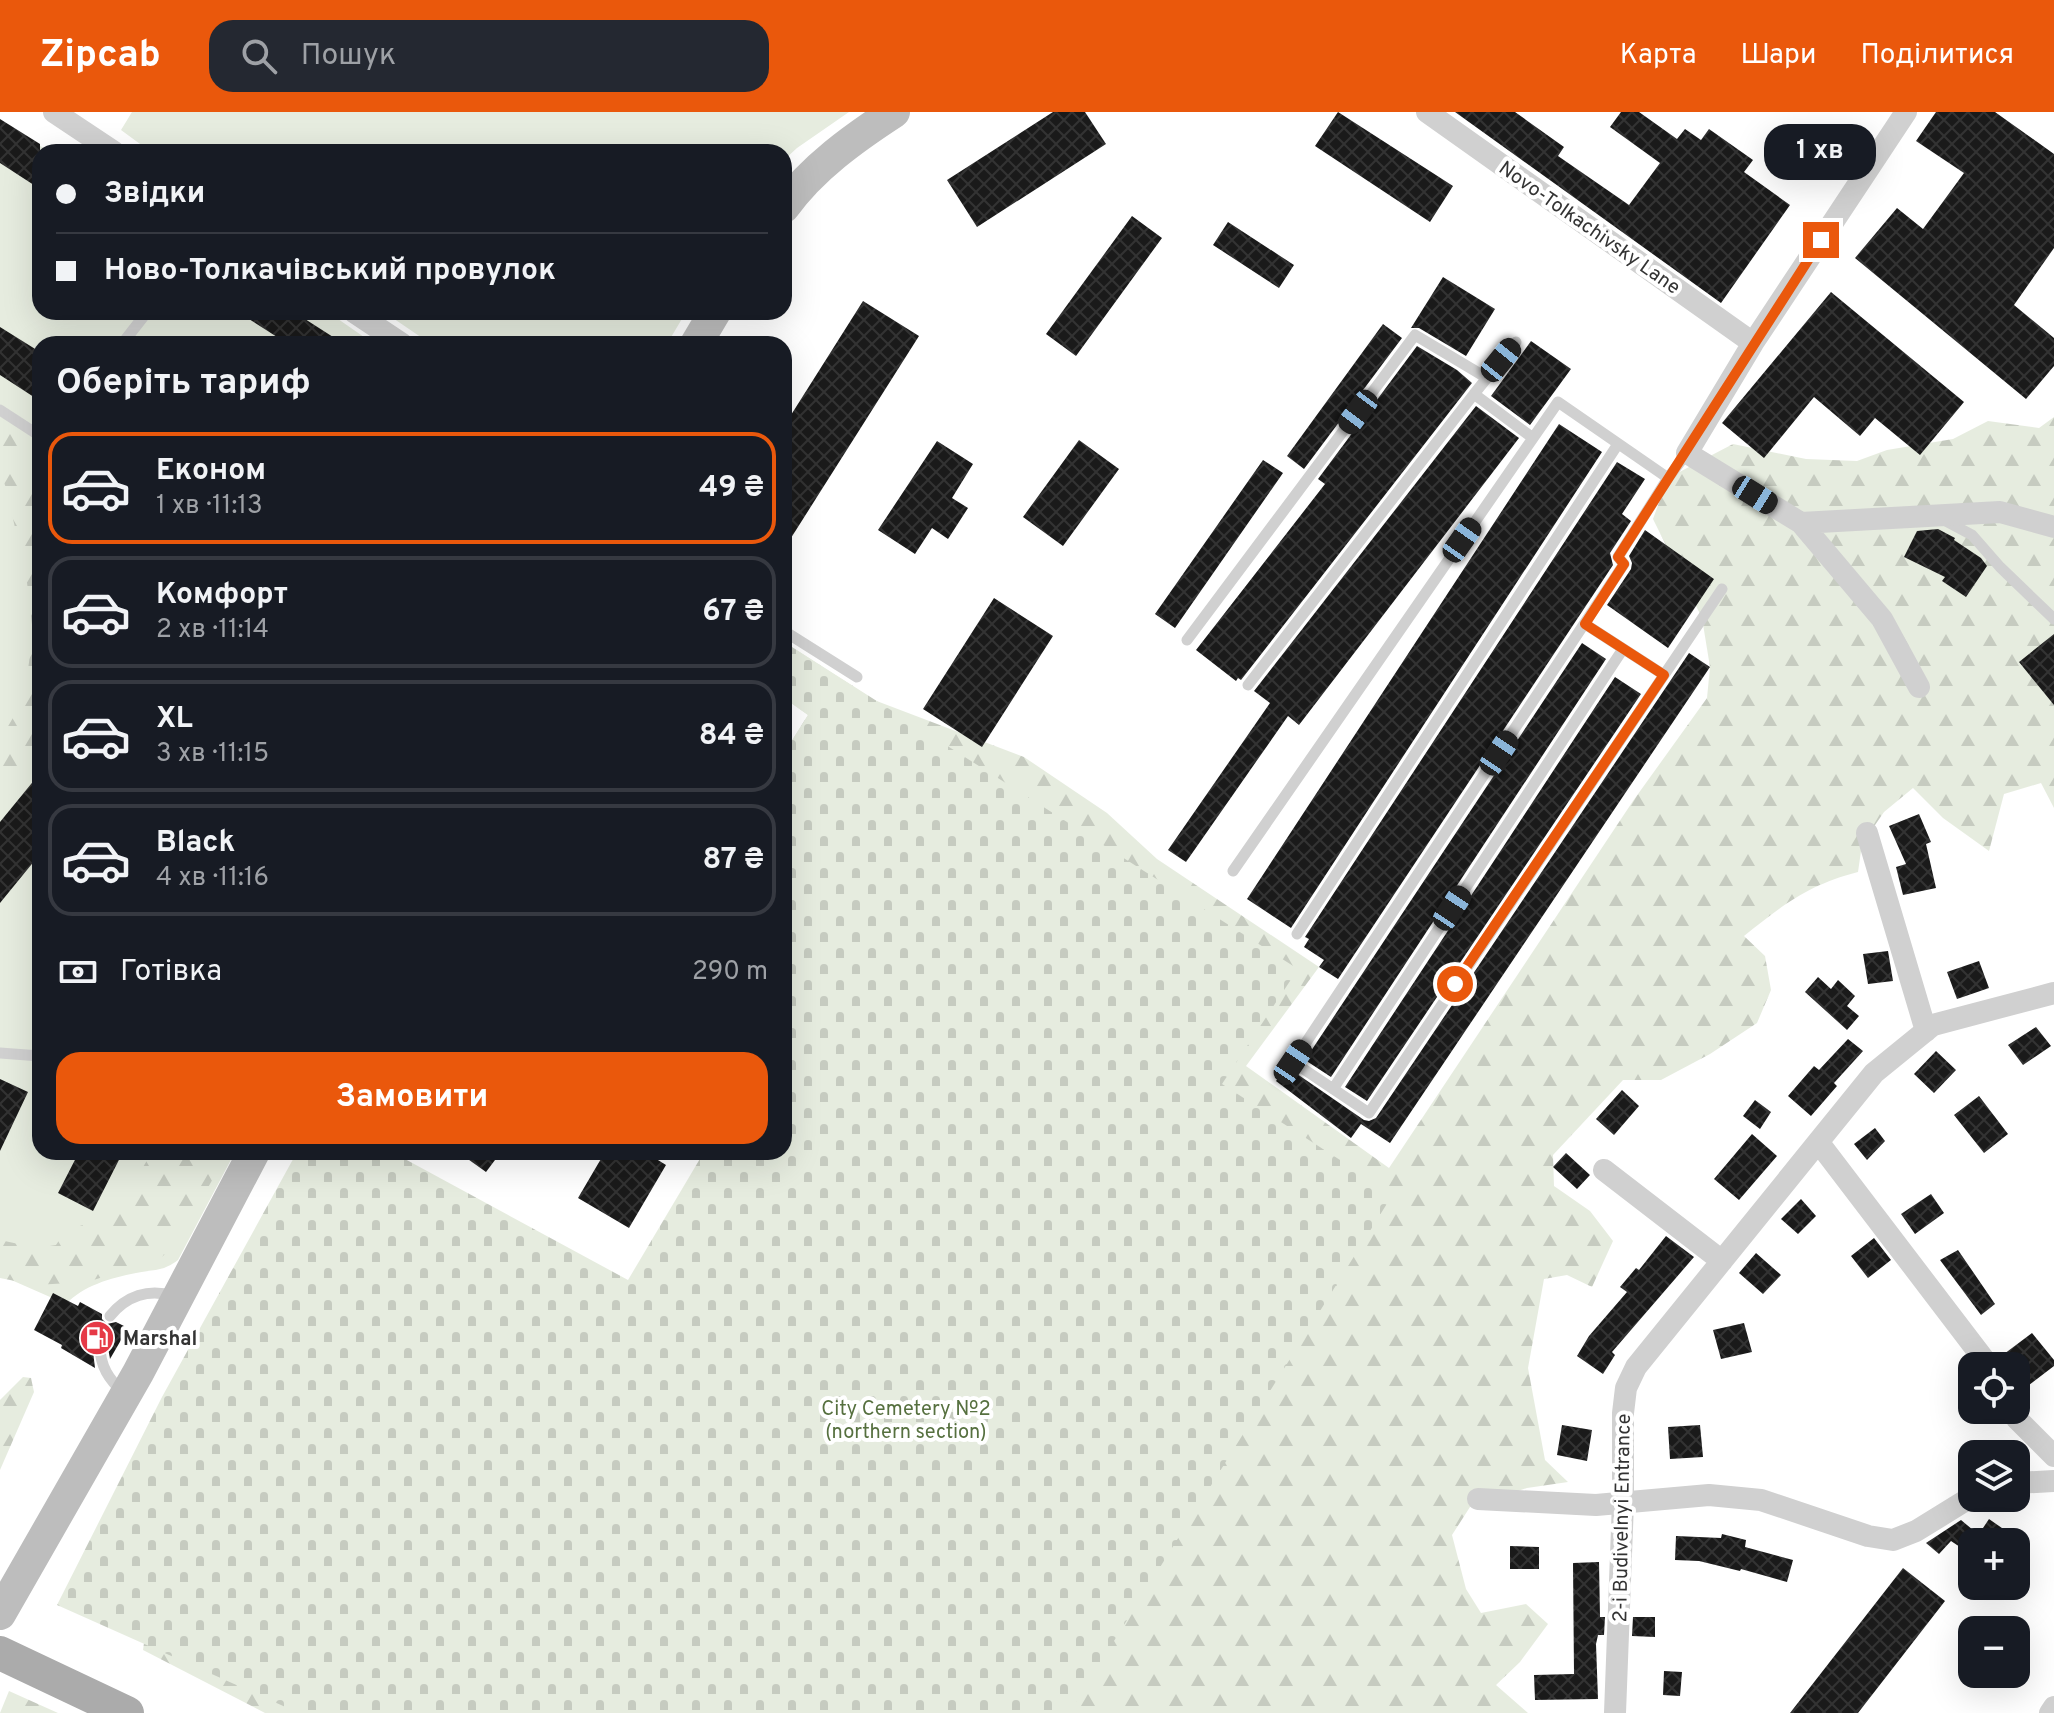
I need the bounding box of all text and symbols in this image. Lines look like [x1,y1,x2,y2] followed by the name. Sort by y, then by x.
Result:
[209,20,769,92] search box
[40,32,161,81] text: Zipcab
[237,34,281,78] icon: search
[301,38,396,75] text: Пошук
[1620,38,1696,74] text: Карта
[1740,38,1816,74] text: Шари
[1860,38,2014,74] text: Поділитися
[1765,124,1877,180] callout: 1 хв
[1796,135,1844,168] text: 1 хв
[1493,156,1685,301] street label: Novo-Tolkachivsky Lane
[104,176,205,213] text: Звідки
[1803,222,1839,258] route end
[104,253,556,290] text: Ново-Толкачівський провулок
[1477,334,1525,386] car
[56,361,311,407] text: Оберіть тариф
[1334,386,1382,438] car
[60,452,132,524] icon: car
[156,453,266,490] text: Економ
[699,470,764,507] text: 49 ₴
[1728,472,1782,518] car
[156,490,263,523] text: 1 хв · 11:13
[1438,513,1486,567] car
[60,576,132,648] icon: car
[156,577,288,614] text: Комфорт
[702,594,764,631] text: 67 ₴
[156,614,269,647] text: 2 хв · 11:14
[60,700,132,772] icon: car
[156,701,193,738] text: XL
[699,718,764,755] text: 84 ₴
[1476,726,1522,780] car
[156,738,269,771] text: 3 хв · 11:15
[60,824,132,896] icon: car
[156,825,235,862] text: Black
[702,842,764,879] text: 87 ₴
[156,862,269,895] text: 4 хв · 11:16
[1429,881,1475,935] car
[56,950,100,994] icon: cash
[120,954,222,991] text: Готівка
[692,956,768,989] text: 290 m
[1437,966,1473,1002] route start
[1270,1035,1316,1089] car
[56,1052,768,1144] button: Замовити
[78,1319,116,1357] fuel station icon: Marshal
[123,1327,197,1353] place label: Marshal
[1958,1352,2030,1688] map controls
[1958,1352,2030,1424] button: locate
[821,1397,991,1446] park label: City Cemetery №2 (northern section)
[1608,1414,1638,1623] street label: 2-i Budivelnyi Entrance
[1958,1440,2030,1512] button: layers
[1958,1528,2030,1600] button: +
[1958,1616,2030,1688] button: −

